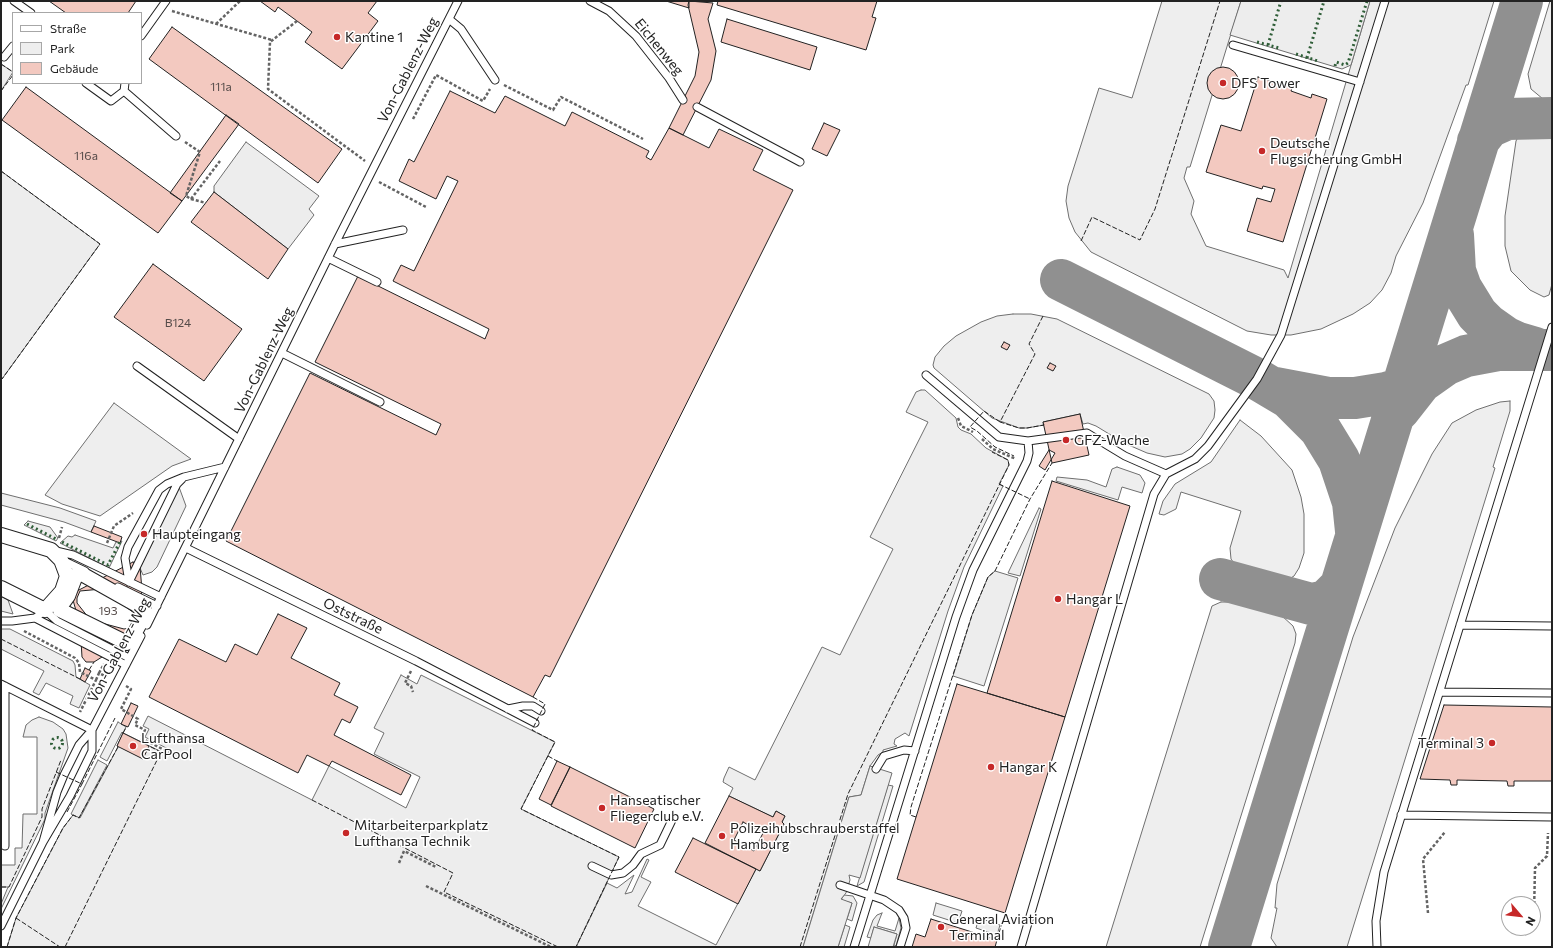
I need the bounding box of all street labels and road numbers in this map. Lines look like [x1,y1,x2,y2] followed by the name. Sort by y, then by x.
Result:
[374,14,442,126] street label: Von-Gablenz-Weg
[631,15,687,79] street label: Eichenweg
[231,304,297,416] street label: Von-Gablenz-Weg
[320,594,386,638] street label: Oststraße
[84,595,154,705] street label: Von-Gablenz-Weg

